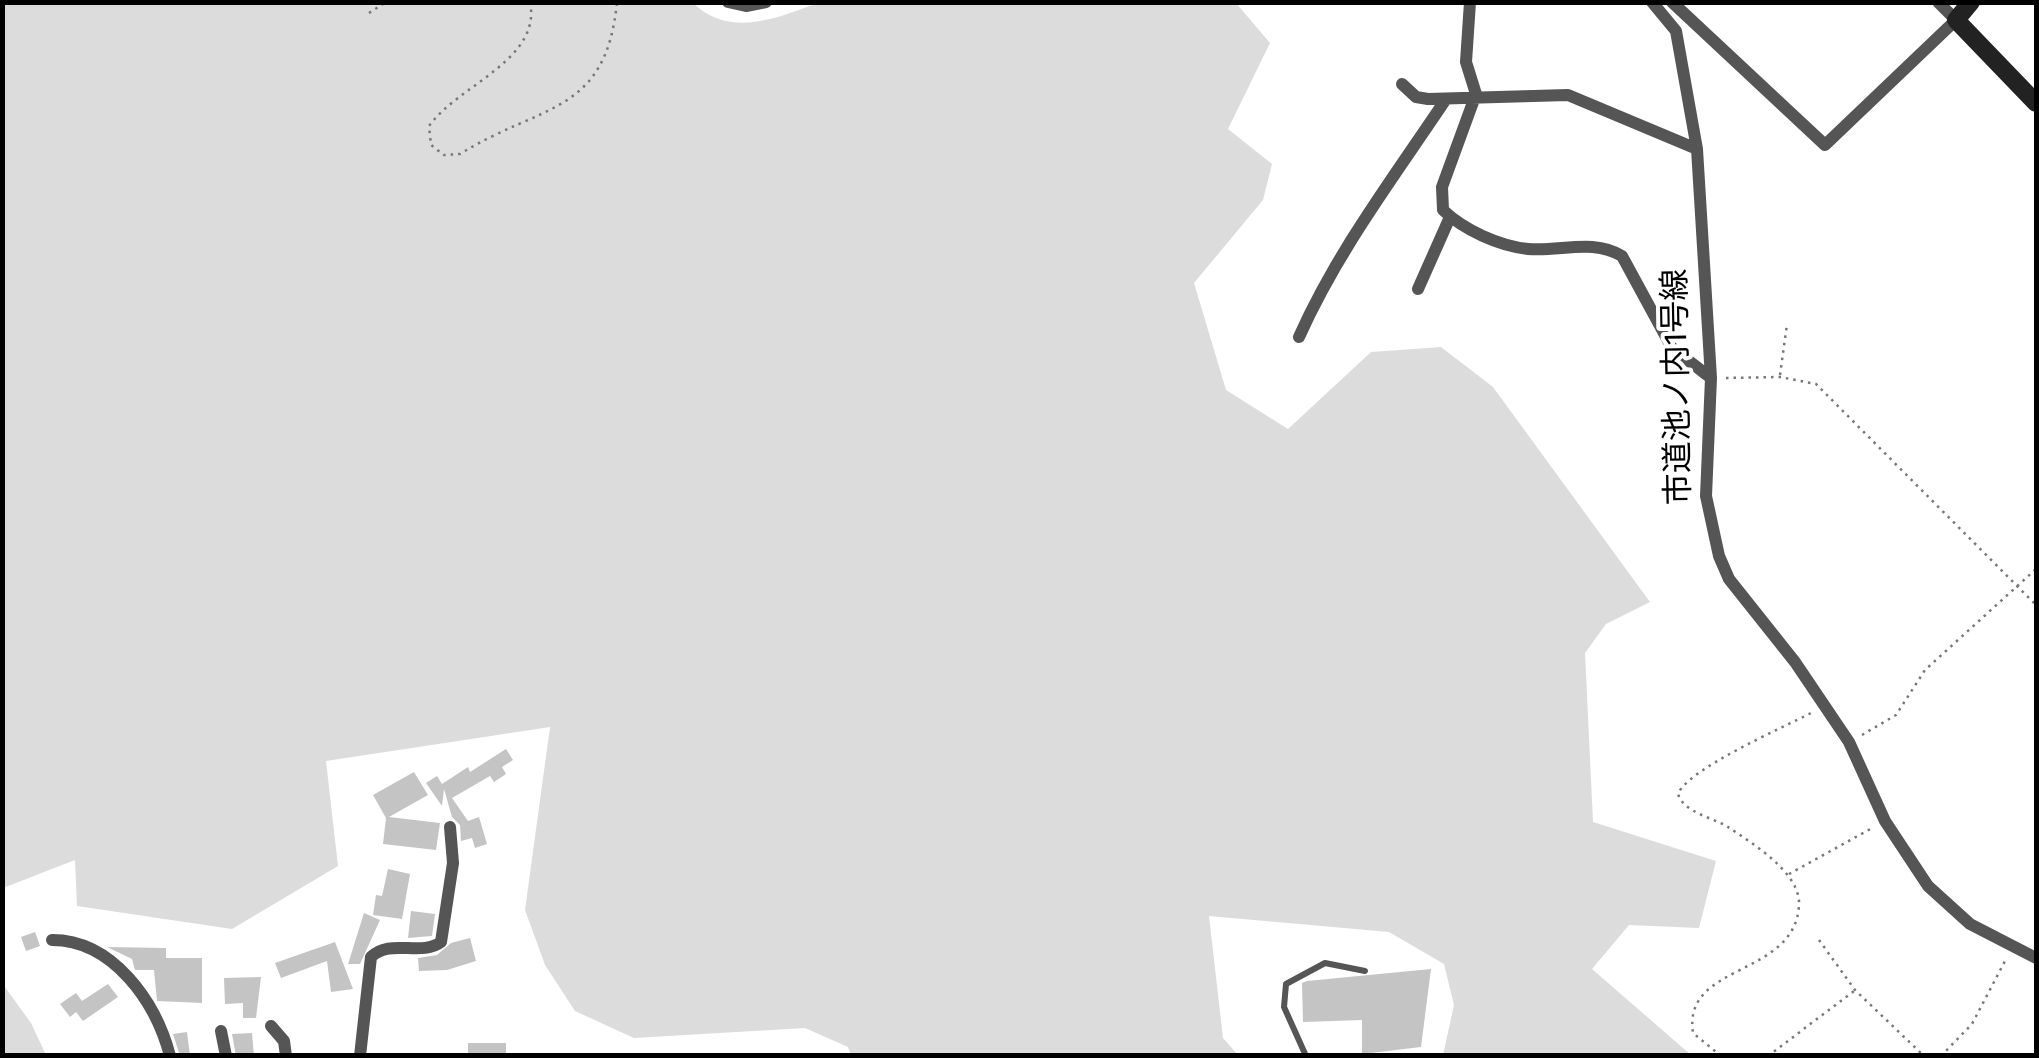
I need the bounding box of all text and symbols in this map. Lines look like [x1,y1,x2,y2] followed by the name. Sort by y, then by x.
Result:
[1657,268,1699,506] street label: 市道池ノ内1号線

